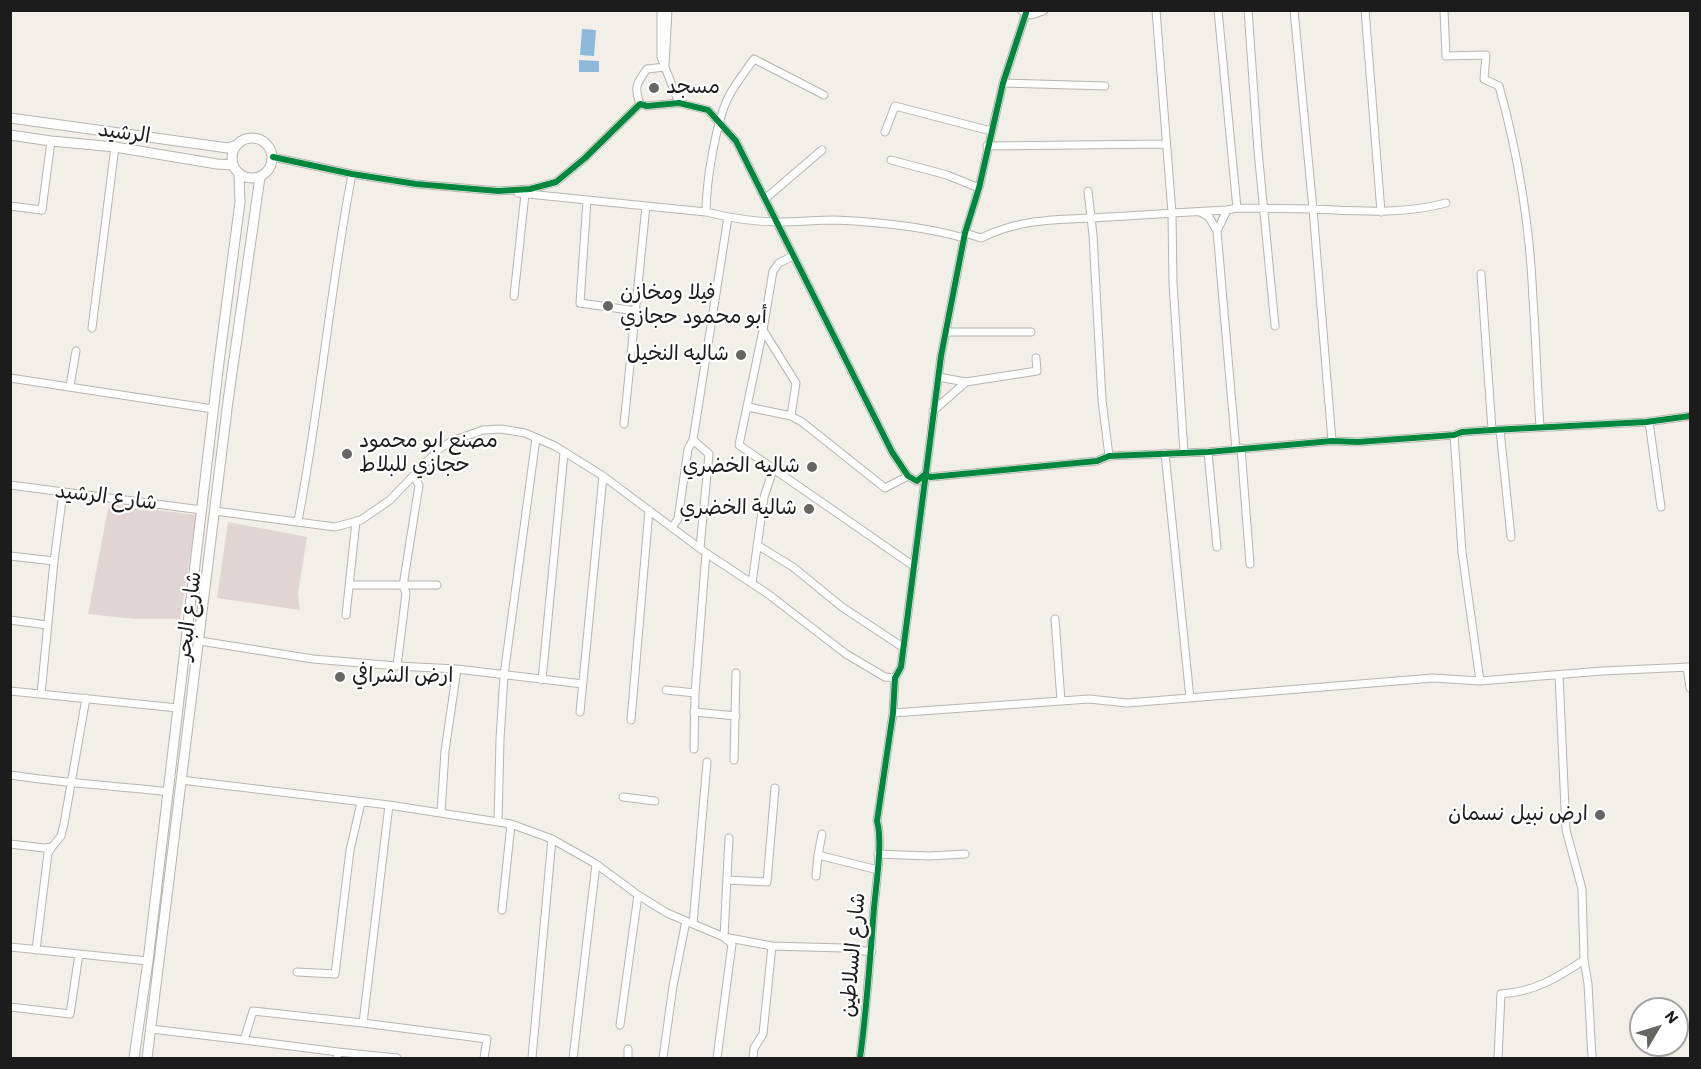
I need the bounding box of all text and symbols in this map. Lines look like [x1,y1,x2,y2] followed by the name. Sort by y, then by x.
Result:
[666,75,720,101] place label: مسجد
[647,81,661,95] marker: مسجد
[96,118,152,150] street label: الرشيد
[620,281,767,331] place label: فيلا ومخازن أبو محمود حجازي
[601,299,615,313] marker: فيلا ومخازن أبو محمود حجازي
[627,342,729,368] place label: شاليه النخيل
[734,348,748,362] marker: شاليه النخيل
[359,429,498,479] place label: مصنع ابو محمود حجازي للبلاط
[340,447,354,461] marker: مصنع ابو محمود حجازي للبلاط
[682,454,800,480] place label: شاليه الخضري
[805,460,819,474] marker: شاليه الخضري
[53,479,159,517] street label: شارع الرشيد
[679,496,797,522] place label: شالية الخضري
[802,502,816,516] marker: شالية الخضري
[172,570,208,662] street label: شارع البحر
[352,664,453,690] place label: ارض الشرافي
[333,670,347,684] marker: ارض الشرافي
[1448,802,1588,828] place label: ارض نبيل نسمان
[1593,808,1607,822] marker: ارض نبيل نسمان
[836,892,872,1018] street label: شارع السلاطين
[1629,997,1689,1057] north arrow
[1661,1007,1683,1027] text: N

